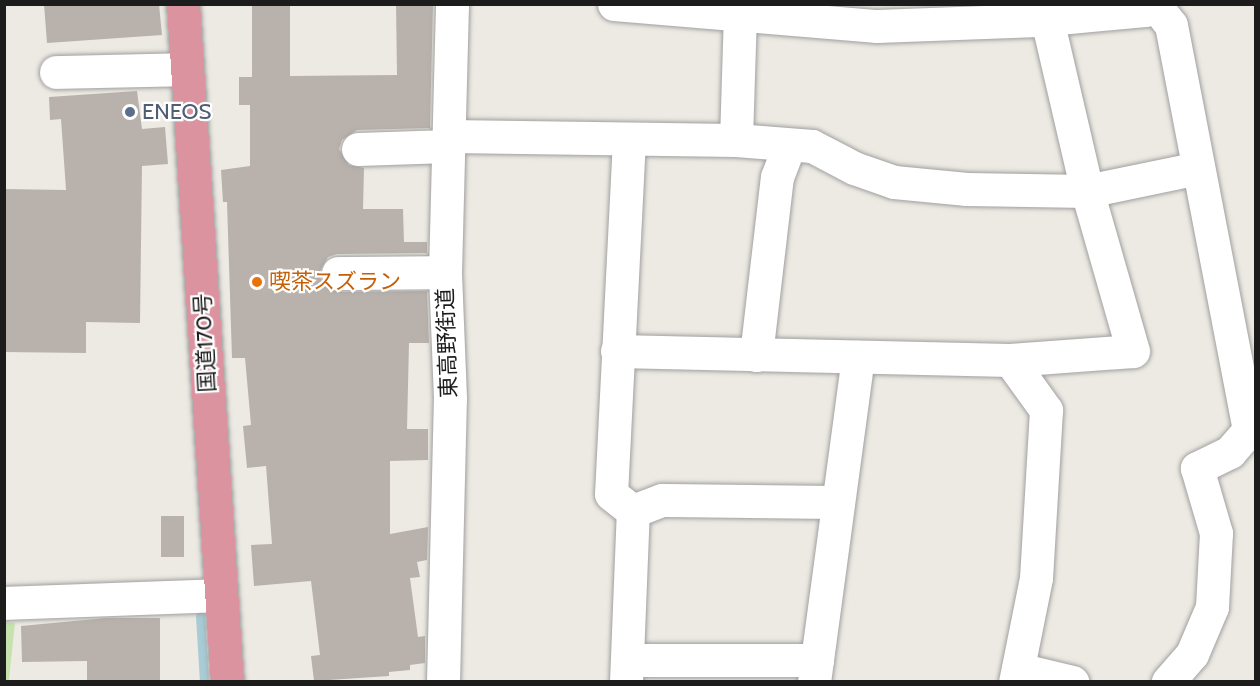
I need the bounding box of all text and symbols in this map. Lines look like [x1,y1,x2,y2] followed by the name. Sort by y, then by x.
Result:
[142,99,211,125] place label: ENEOS
[123,105,137,119] marker: ENEOS
[269,269,401,295] place label: 喫茶スズラン
[250,275,264,289] marker: 喫茶スズラン
[432,288,462,398] street label: 東高野街道
[189,293,221,393] street label: 国道170号

